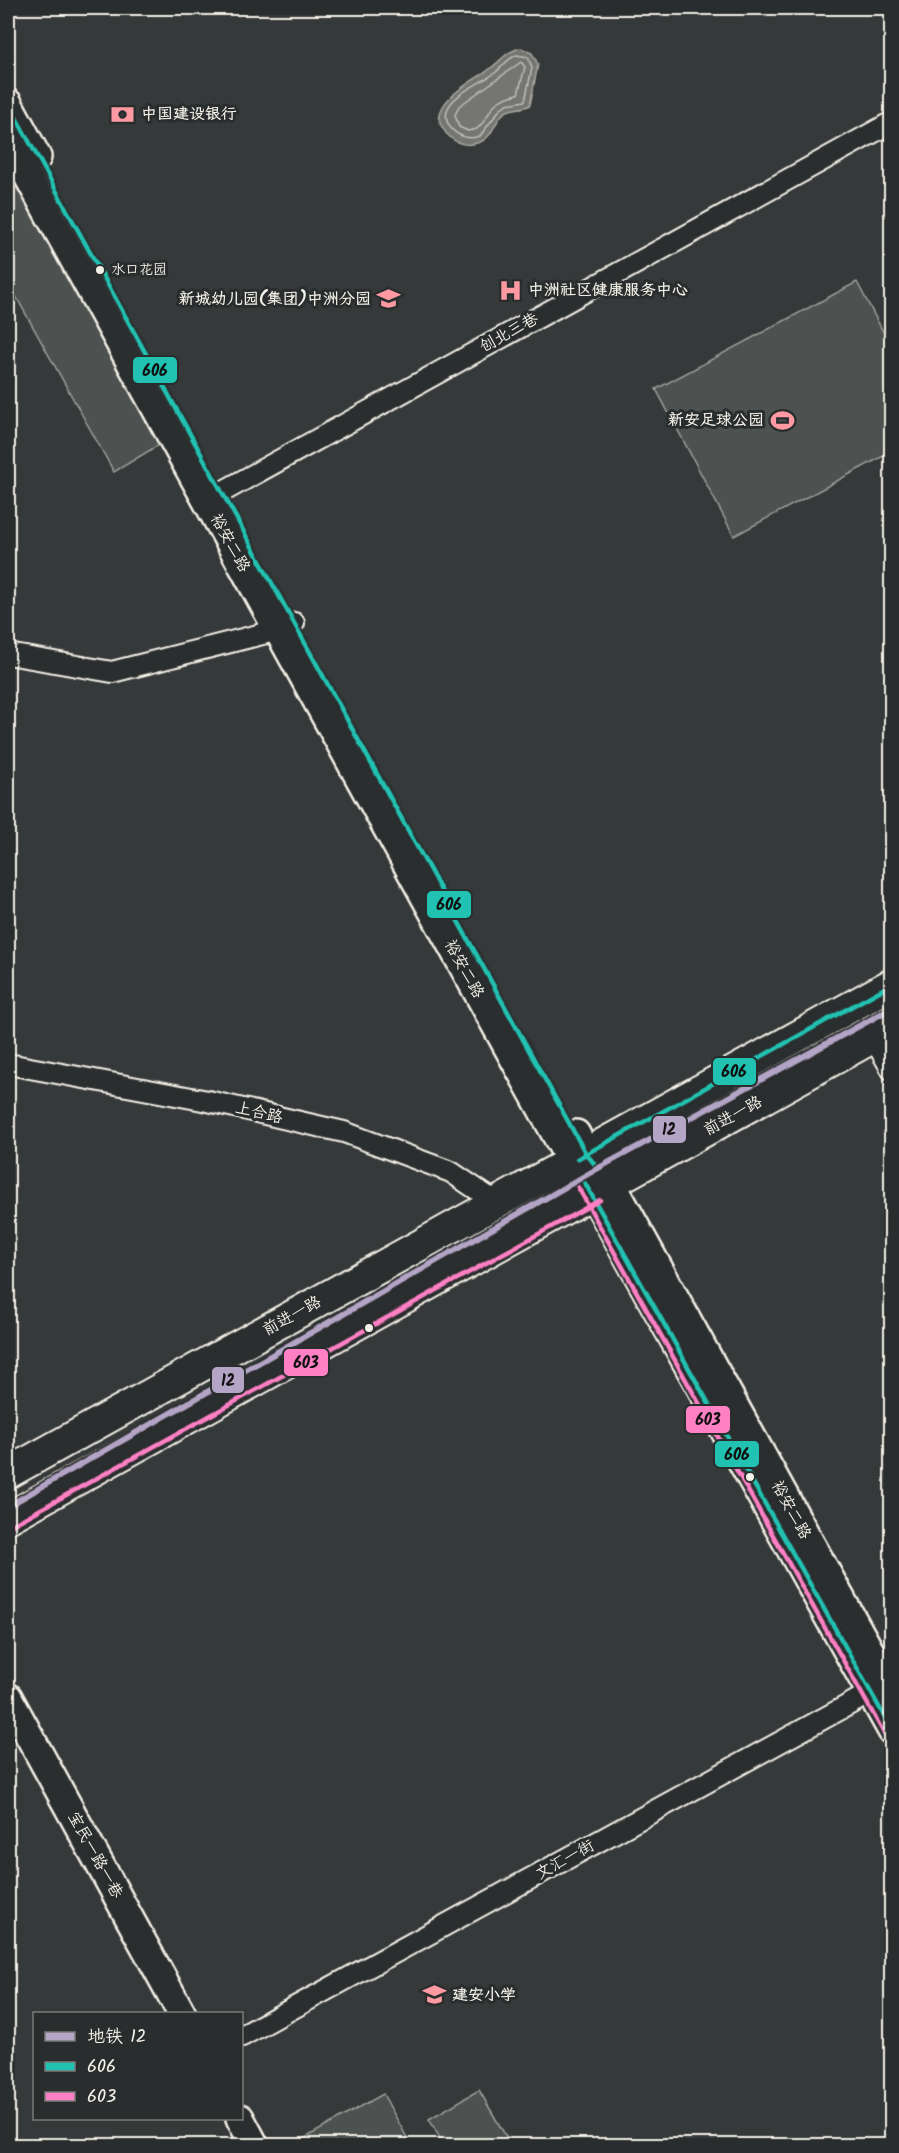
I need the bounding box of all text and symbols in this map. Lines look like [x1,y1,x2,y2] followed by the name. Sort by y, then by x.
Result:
[110,101,136,127] bank icon: 中国建设银行
[141,102,237,127] place label: 中国建设银行
[111,259,167,281] place label: 水口花园
[94,264,106,276] marker: 水口花园
[497,277,523,303] hospital icon: 中洲社区健康服务中心
[528,278,688,303] place label: 中洲社区健康服务中心
[376,286,402,312] school or university icon: 新城幼儿园(集团)中洲分园
[179,287,371,312] place label: 新城幼儿园(集团)中洲分园
[475,307,543,359] street label: 创北三巷
[132,356,178,384] line badge: 606
[142,359,168,384] text: 606
[769,407,795,433] sports icon: 新安足球公园
[668,408,764,433] place label: 新安足球公园
[204,509,256,577] street label: 裕安二路
[426,890,472,919] line badge: 606
[436,893,462,918] text: 606
[438,935,490,1003] street label: 裕安二路
[712,1057,757,1086] line badge: 606
[721,1060,747,1085] text: 606
[699,1090,767,1142] street label: 前进一路
[233,1095,285,1131] street label: 上合路
[652,1115,687,1144] line badge: 12
[662,1118,676,1143] text: 12
[258,1290,326,1342] street label: 前进一路
[363,1322,375,1334] unlabelled marker
[283,1348,329,1377] line badge: 603
[293,1351,319,1376] text: 603
[211,1366,245,1394] line badge: 12
[221,1369,235,1394] text: 12
[685,1405,731,1434] line badge: 603
[695,1408,721,1433] text: 603
[714,1440,760,1468] line badge: 606
[724,1443,750,1468] text: 606
[744,1471,756,1483] unlabelled marker
[765,1476,817,1544] street label: 裕安二路
[61,1807,129,1903] street label: 宝民一路一巷
[531,1834,599,1886] street label: 文汇一街
[421,1982,447,2008] school or university icon: 建安小学
[452,1983,516,2008] place label: 建安小学
[33,2012,243,2120] legend
[87,2023,146,2052] text: 地铁 12
[87,2053,116,2082] text: 606
[87,2083,116,2112] text: 603

